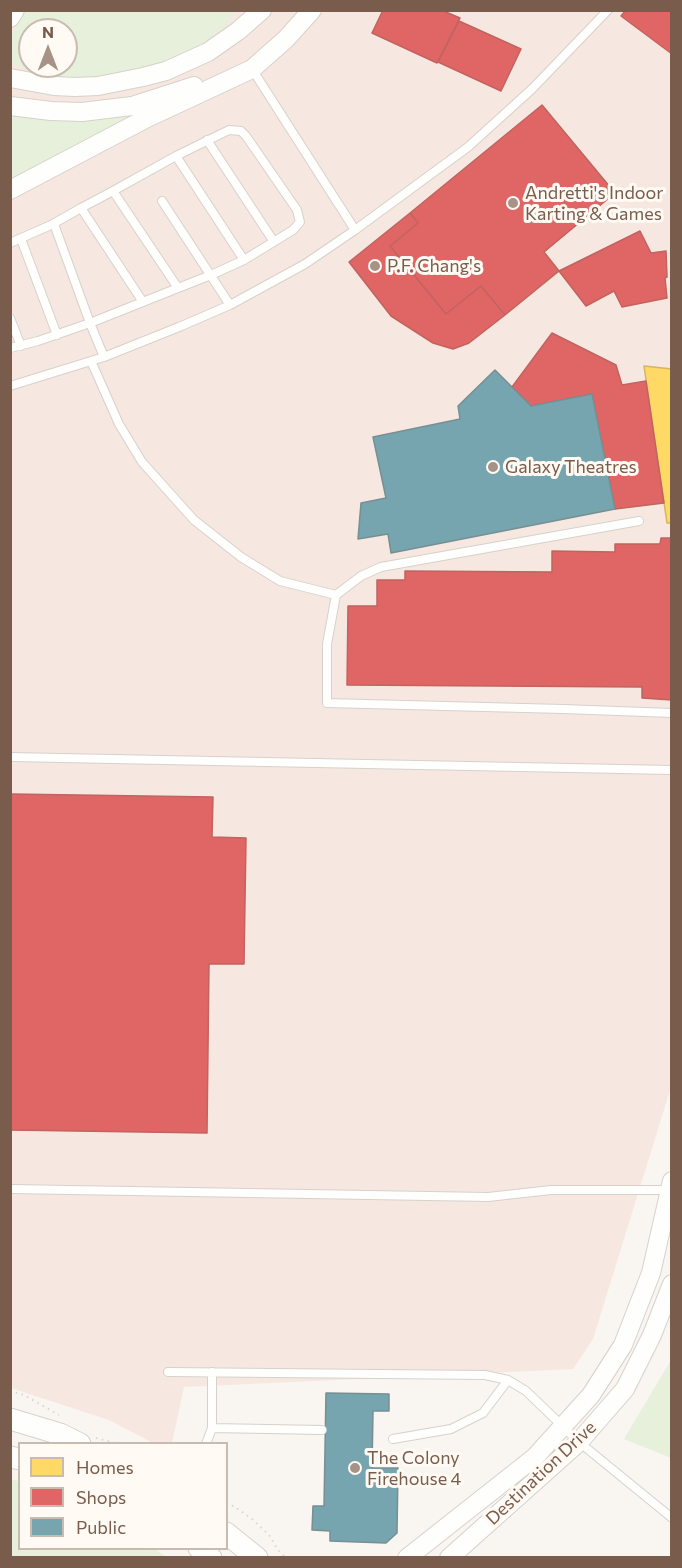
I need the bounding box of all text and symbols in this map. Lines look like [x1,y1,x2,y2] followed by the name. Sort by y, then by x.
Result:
[18,18,78,78] north arrow
[42,22,54,41] text: N
[525,182,663,224] place label: Andretti's Indoor Karting & Games
[506,196,520,210] marker: Andretti's Indoor Karting & Games
[387,255,481,277] place label: P.F. Chang's
[368,259,382,273] marker: P.F. Chang's
[505,456,637,478] place label: Galaxy Theatres
[486,460,500,474] marker: Galaxy Theatres
[481,1416,601,1530] street label: Destination Drive
[18,1442,228,1550] legend
[367,1447,461,1490] place label: The Colony Firehouse 4
[76,1456,134,1478] text: Homes
[348,1461,362,1475] marker: The Colony Firehouse 4
[76,1486,126,1508] text: Shops
[76,1516,126,1538] text: Public

